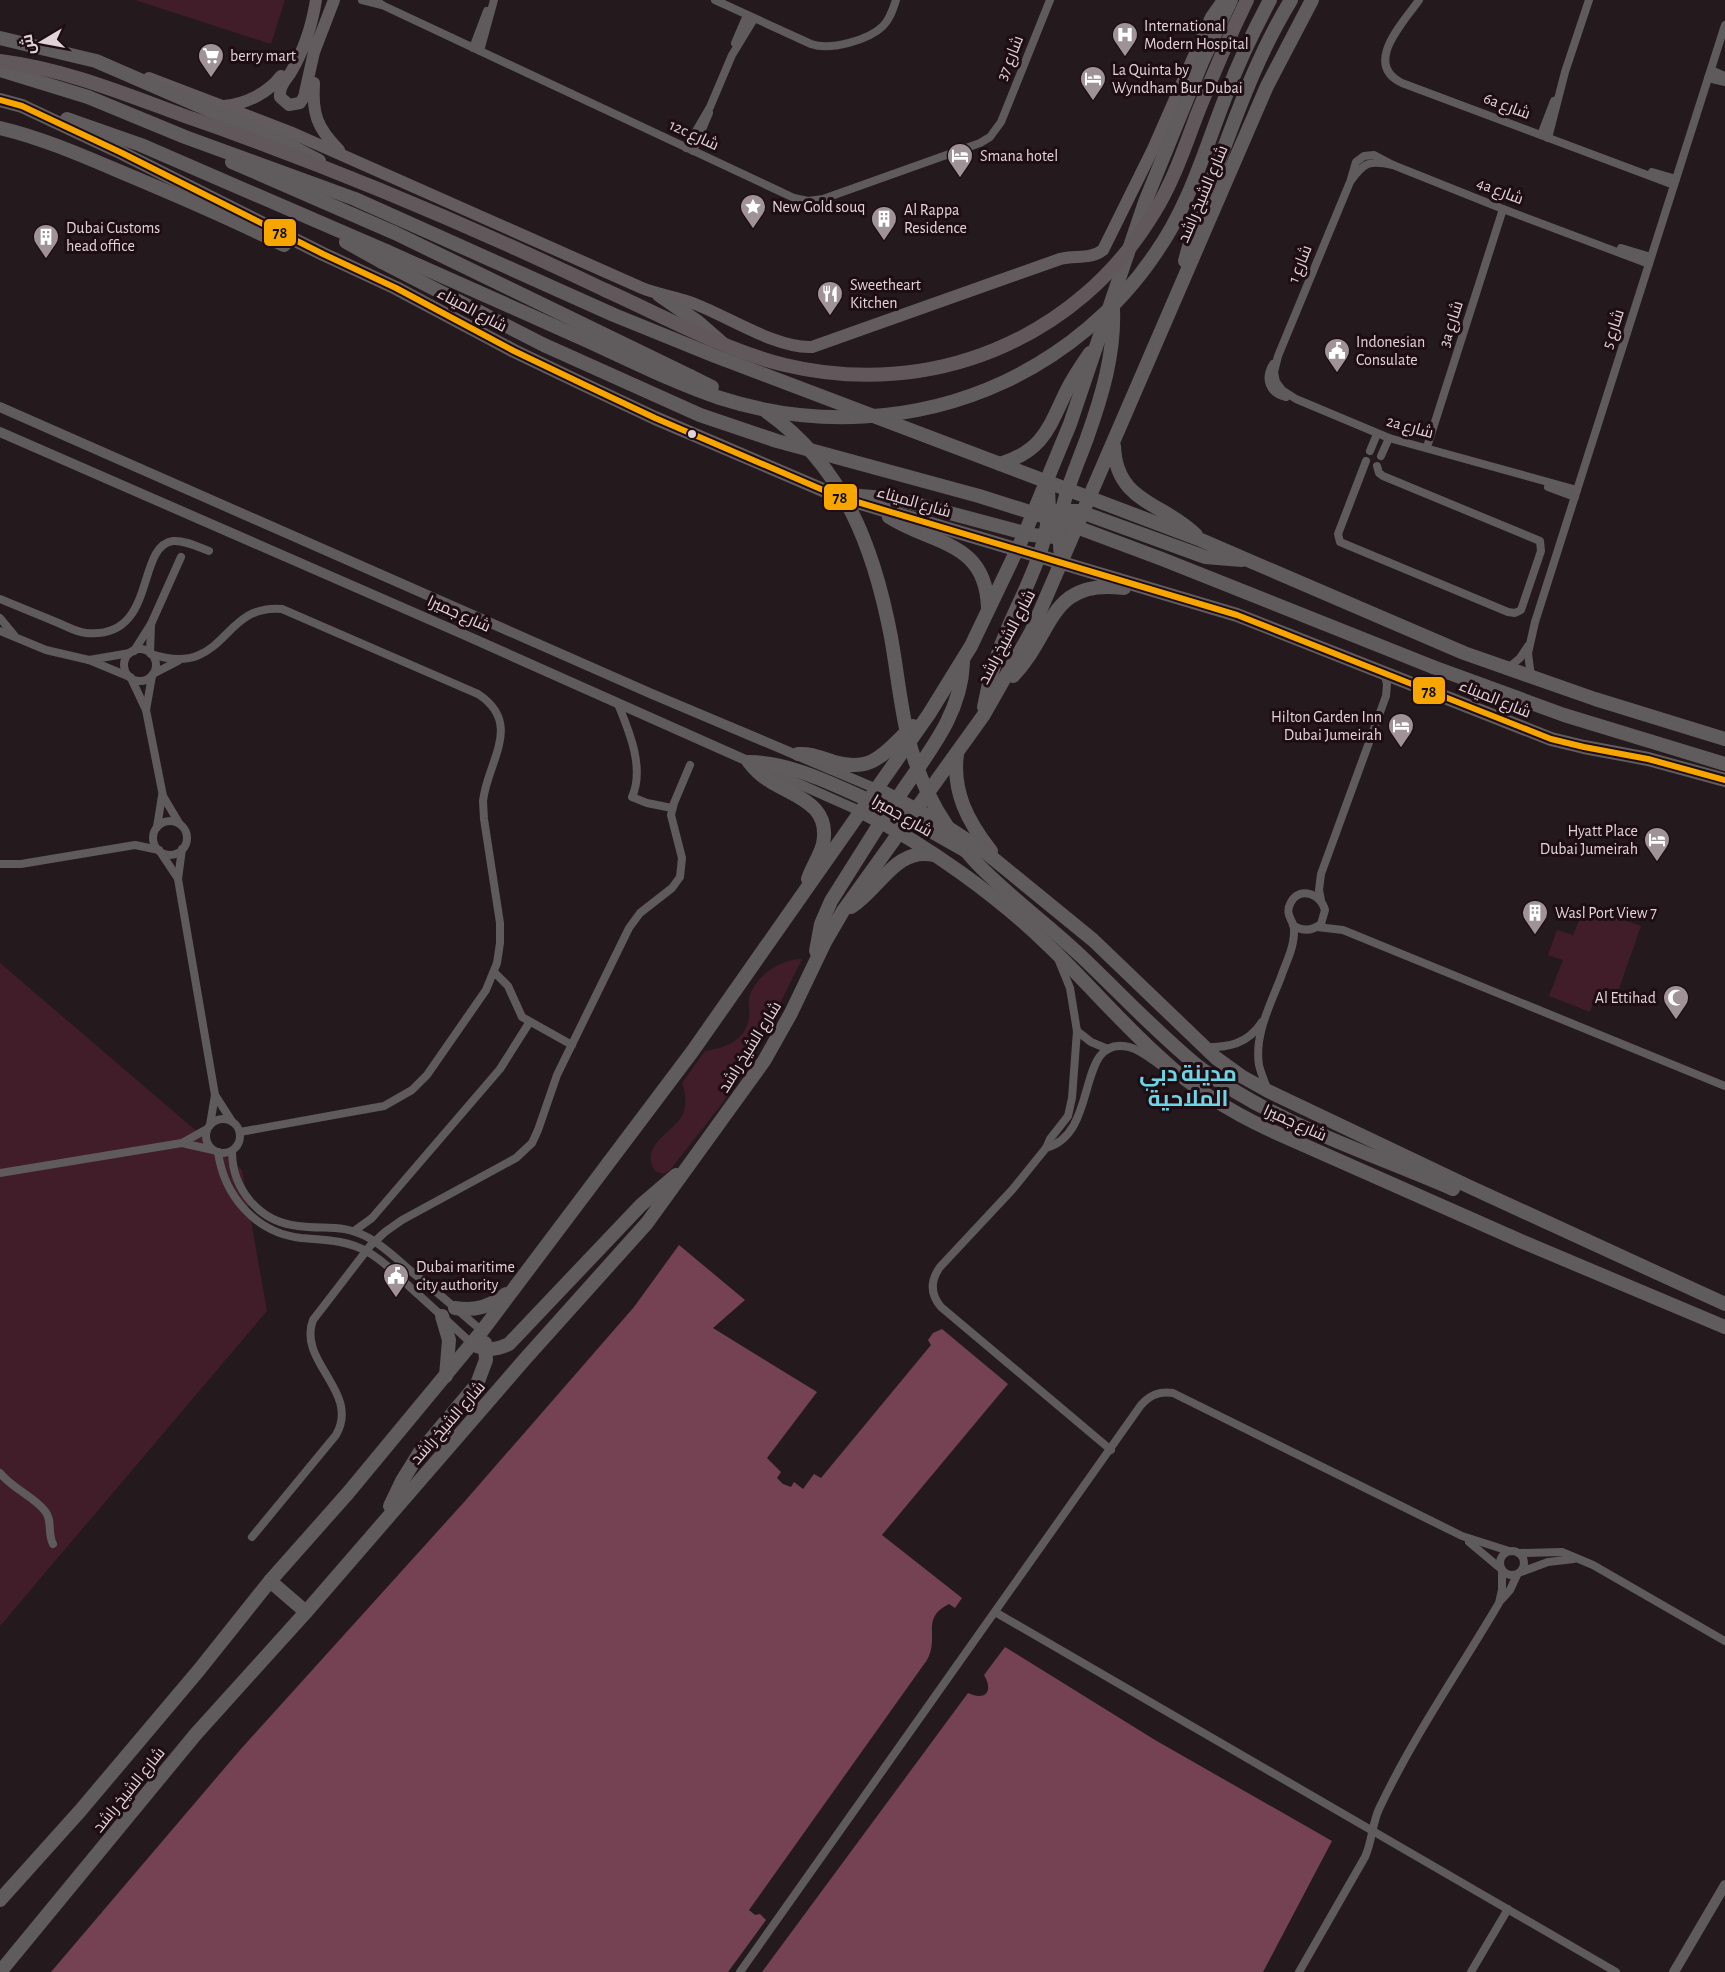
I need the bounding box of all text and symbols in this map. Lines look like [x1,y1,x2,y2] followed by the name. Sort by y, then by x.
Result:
[12,12,72,72] north arrow
[1144,18,1249,52] place label: International Modern Hospital
[1110,20,1140,58] hospital icon: International Modern Hospital
[18,33,39,56] text: ش
[993,33,1029,84] street label: شارع 37
[196,41,226,79] supermarket icon: berry mart
[230,48,296,65] place label: berry mart
[1112,62,1243,97] place label: La Quinta by Wyndham Bur Dubai
[1078,64,1108,102] hotel icon: La Quinta by Wyndham Bur Dubai
[1480,89,1533,125] street label: 6a شارع
[666,116,722,156] street label: 12c شارع
[945,141,975,179] hotel icon: Smana hotel
[1174,143,1233,246] street label: شارع الشيخ راشد
[980,148,1058,164] place label: Smana hotel
[1473,174,1526,210] street label: 4a شارع
[738,192,768,230] place icon: New Gold souq
[772,199,866,215] place label: New Gold souq
[904,202,967,236] place label: Al Rappa Residence
[869,204,899,242] building icon: Al Rappa Residence
[263,218,297,247] line badge: 78
[66,220,160,254] place label: Dubai Customs head office
[31,222,61,260] building icon: Dubai Customs head office
[273,225,288,241] text: 78
[1284,242,1318,286] street label: شارع 1
[850,277,921,311] place label: Sweetheart Kitchen
[815,279,845,317] restaurant icon: Sweetheart Kitchen
[433,284,510,338] street label: شارع الميناء
[1435,299,1469,350] street label: 3a شارع
[1598,307,1630,352] street label: شارع 5
[1356,334,1425,368] place label: Indonesian Consulate
[1322,336,1352,374] public building icon: Indonesian Consulate
[1384,412,1436,444] street label: 2a شارع
[686,428,698,440] unlabelled marker
[823,483,858,511] line badge: 78
[874,483,953,523] street label: شارع الميناء
[833,490,848,506] text: 78
[975,587,1041,688] street label: شارع الشيخ راشد
[424,592,493,638] street label: شارع جميرا
[1412,676,1446,705] line badge: 78
[1456,676,1534,723] street label: شارع الميناء
[1422,684,1437,700] text: 78
[1271,709,1382,743] place label: Hilton Garden Inn Dubai Jumeirah
[1386,711,1416,749] hotel icon: Hilton Garden Inn Dubai Jumeirah
[867,791,936,842] street label: شارع جميرا
[1540,823,1638,857] place label: Hyatt Place Dubai Jumeirah
[1642,825,1672,863] hotel icon: Hyatt Place Dubai Jumeirah
[1520,898,1550,936] building icon: Wasl Port View 7
[1555,905,1657,921] place label: Wasl Port View 7
[1661,983,1691,1021] mosque icon: Al Ettihad
[1595,990,1656,1006] place label: Al Ettihad
[715,998,787,1097] street label: شارع الشيخ راشد
[1139,1063,1237,1111] district label: مدينة دبي الملاحية
[1260,1101,1329,1147] street label: شارع جميرا
[416,1259,515,1294] place label: Dubai maritime city authority
[381,1261,411,1299] public building icon: Dubai maritime city authority
[407,1378,490,1469] street label: شارع الشيخ راشد
[89,1744,170,1837] street label: شارع الشيخ راشد

